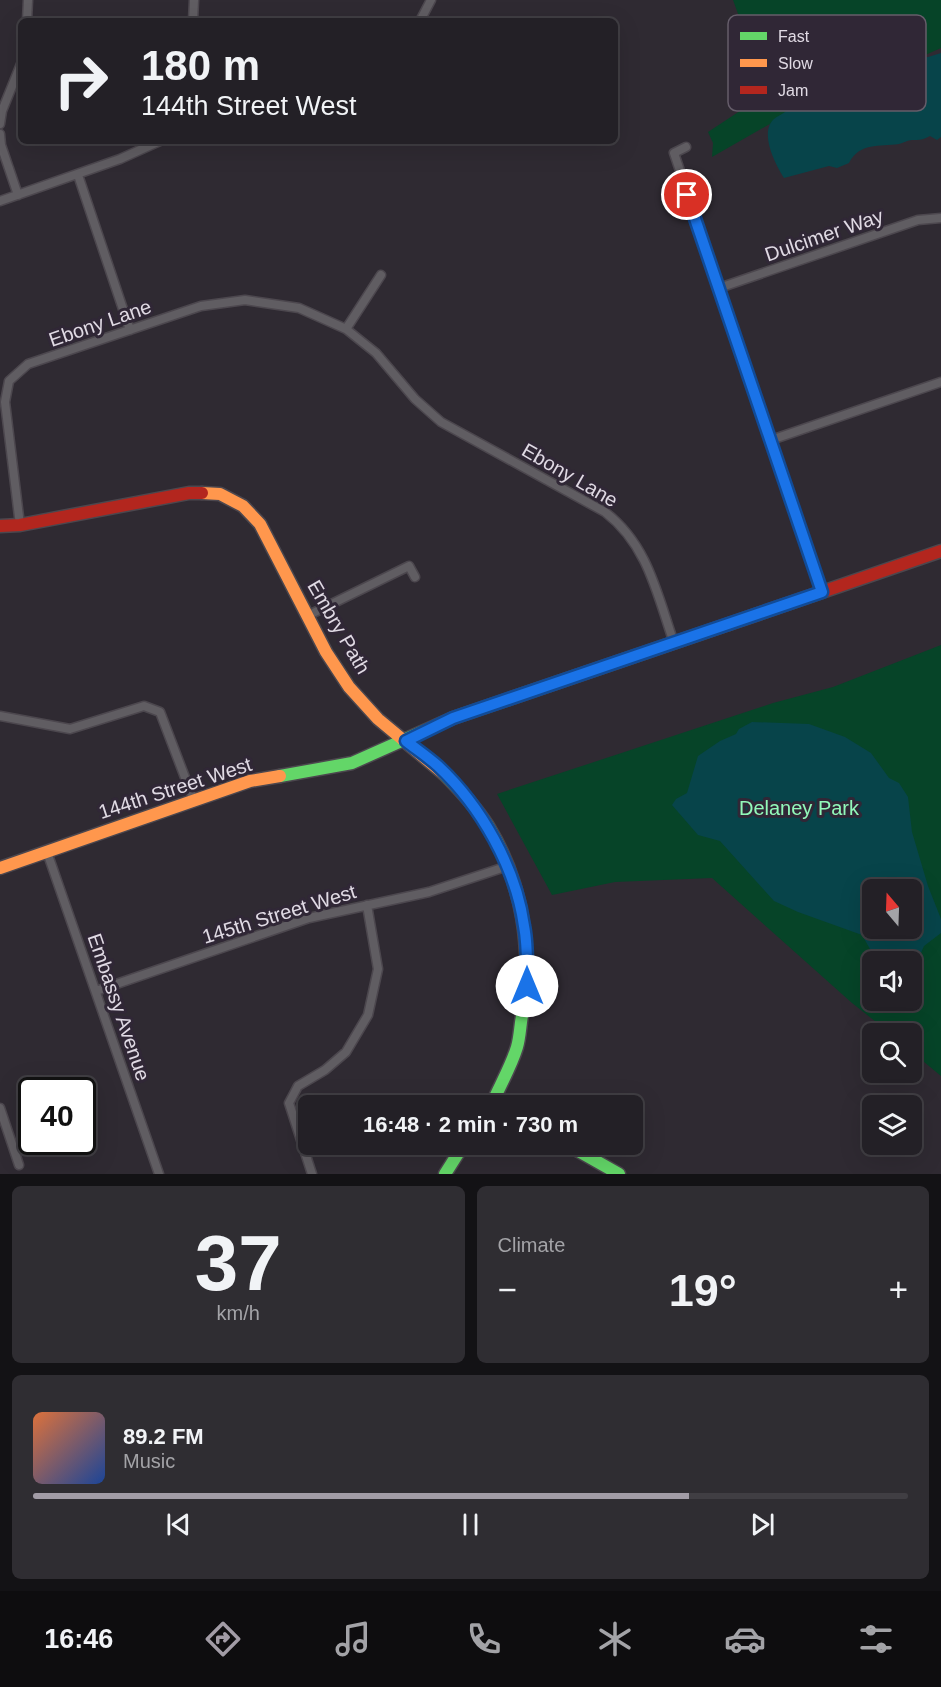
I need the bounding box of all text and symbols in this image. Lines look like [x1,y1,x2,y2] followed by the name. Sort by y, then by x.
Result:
[728,15,926,111] legend
[778,28,810,45] text: Fast
[42,42,120,120] icon: right
[141,42,260,89] text: 180 m
[778,55,813,72] text: Slow
[778,82,808,99] text: Jam
[141,91,357,121] text: 144th Street West
[661,169,712,220] pin
[670,178,703,211] icon: arrive
[762,204,886,266] street label: Dulcimer Way
[46,295,154,351] street label: Ebony Lane
[518,439,622,511] street label: Ebony Lane
[303,576,375,678] street label: Embry Path
[96,753,255,823] street label: 144th Street West
[739,797,860,819] park label: Delaney Park
[862,879,922,939] north arrow
[862,879,922,1155] map controls
[199,880,359,948] street label: 145th Street West
[84,931,154,1083] street label: Embassy Avenue
[862,951,922,1011] button: sound
[495,954,559,1018] position arrow
[862,1023,922,1083] button: search
[18,1077,96,1155] speed limit sign: 40
[862,1095,922,1155] button: layers
[363,1112,578,1137] text: 16:48 · 2 min · 730 m
[195,1219,282,1307] text: 37
[498,1234,565,1256] text: Climate
[669,1265,737,1316] text: 19°
[498,1271,517,1308] text: −
[889,1271,908,1308] text: +
[217,1302,260,1324] text: km/h
[123,1424,204,1449] text: 89.2 FM
[123,1450,175,1472] text: Music
[162,1508,195,1541] icon: previous
[454,1508,487,1541] icon: pause
[746,1508,779,1541] icon: next
[202,1618,244,1660] icon: directions
[332,1618,374,1660] icon: music
[463,1618,505,1660] icon: phone
[594,1618,636,1660] icon: climate
[724,1618,766,1660] icon: car
[855,1618,897,1660] icon: filters
[44,1624,113,1654] text: 16:46

